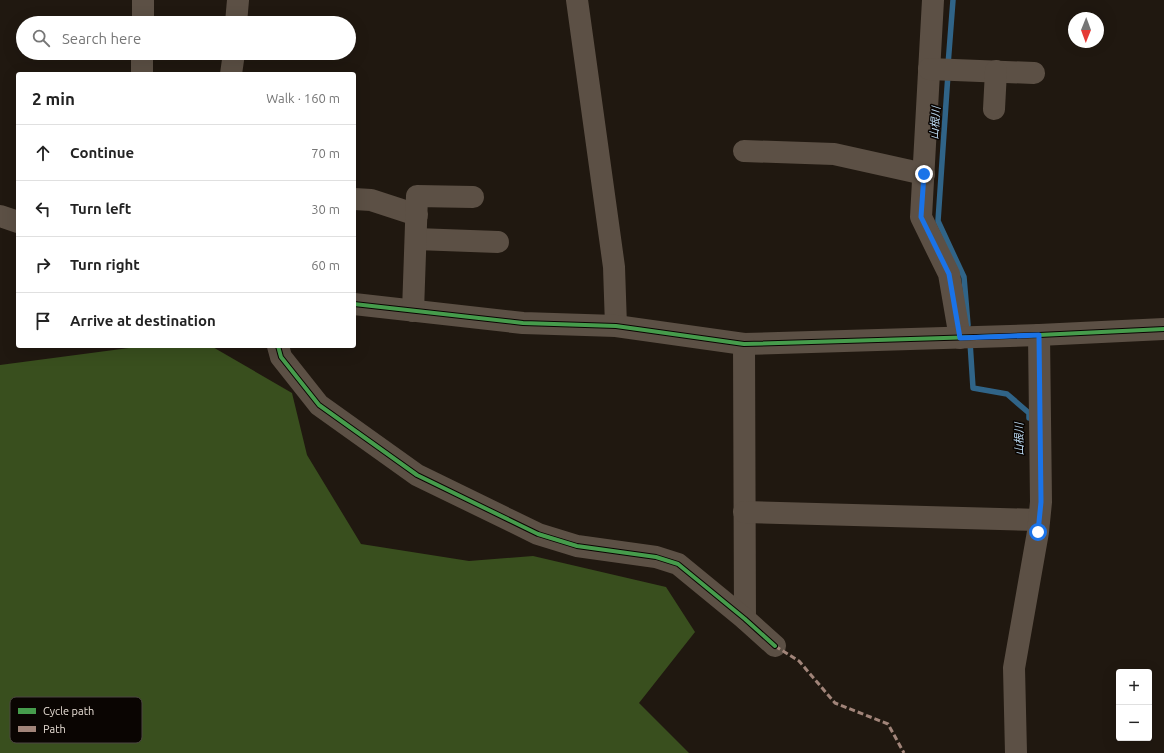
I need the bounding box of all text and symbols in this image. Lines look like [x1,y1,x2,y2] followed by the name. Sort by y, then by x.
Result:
[1068,12,1104,48] north arrow
[16,16,356,60] search box
[30,27,52,49] icon: search
[62,30,141,47] text: Search here
[32,89,75,108] text: 2 min
[266,91,340,105] text: Walk · 160 m
[928,105,942,140] water label: 山根川
[32,142,54,164] icon: ahead
[70,144,134,161] text: Continue
[311,146,340,160] text: 70 m
[915,165,933,183] route end
[32,198,54,220] icon: left
[70,200,131,217] text: Turn left
[311,202,340,216] text: 30 m
[32,254,54,276] icon: right
[70,256,140,273] text: Turn right
[311,258,340,272] text: 60 m
[32,310,54,332] icon: arrive
[70,312,216,329] text: Arrive at destination
[1013,421,1025,456] water label: 山根川
[1029,523,1047,541] route start
[1116,669,1152,741] map controls
[1116,669,1152,705] button: +
[10,697,142,743] legend
[43,705,94,717] text: Cycle path
[1116,705,1152,741] button: −
[43,723,66,735] text: Path

